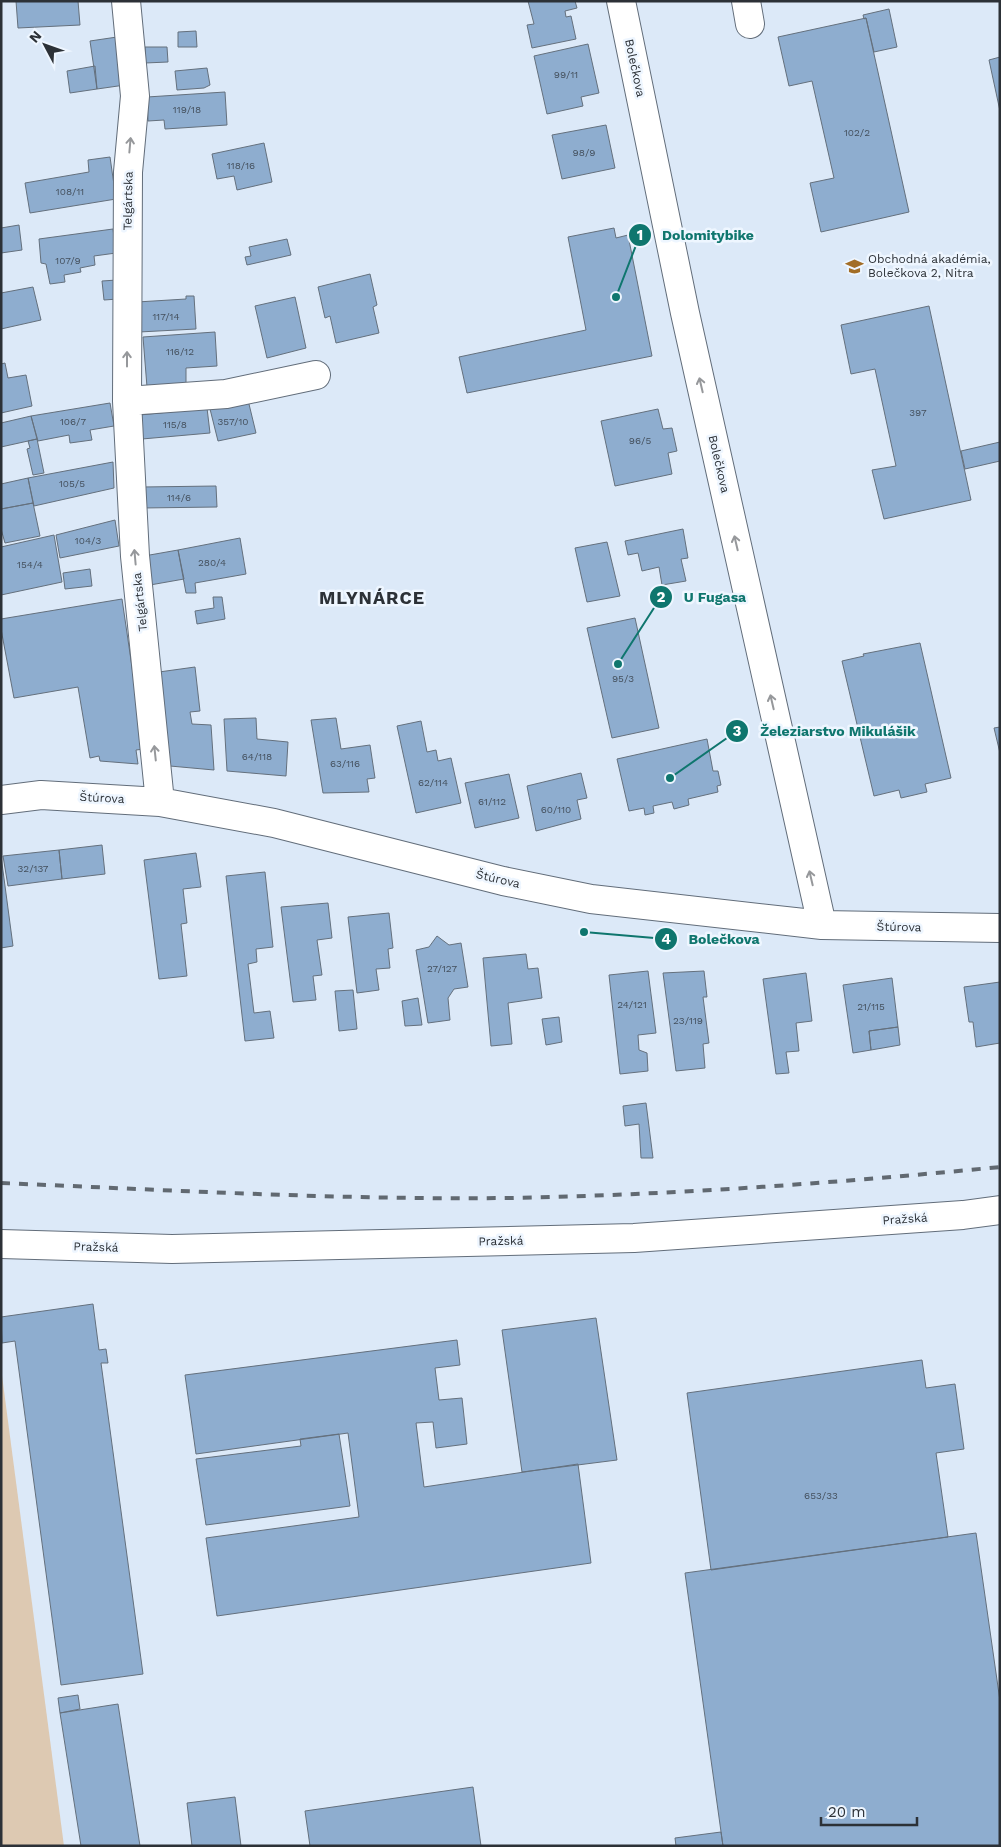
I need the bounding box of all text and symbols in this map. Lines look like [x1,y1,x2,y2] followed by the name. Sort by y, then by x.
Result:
[20,20,70,70] north arrow
[26,27,45,46] text: N
[622,38,648,99] street label: Bolečkova
[554,69,578,80] house number: 99/11
[173,104,201,115] house number: 119/18
[844,127,870,138] house number: 102/2
[126,137,135,153] one-way arrow
[573,147,595,158] house number: 98/9
[227,160,255,171] house number: 118/16
[120,171,136,231] street label: Telgártska
[56,186,84,197] house number: 108/11
[627,220,764,249] callout: Dolomitybike
[637,226,643,244] text: 1
[662,227,754,243] text: Dolomitybike
[868,252,991,280] place label: Obchodná akadémia, Bolečkova 2, Nitra
[55,255,81,266] house number: 107/9
[844,256,864,276] school or university icon: Obchodná akadémia, Bolečkova 2, Nitra
[152,311,180,322] house number: 117/14
[166,346,194,357] house number: 116/12
[122,352,132,368] one-way arrow
[696,377,705,393] one-way arrow
[909,407,927,418] house number: 397
[60,416,86,427] house number: 106/7
[217,416,249,427] house number: 357/10
[163,419,187,430] house number: 115/8
[706,434,733,495] street label: Bolečkova
[629,435,651,446] house number: 96/5
[59,478,85,489] house number: 105/5
[167,492,191,503] house number: 114/6
[75,535,101,546] house number: 104/3
[731,536,741,552] one-way arrow
[131,549,140,565] one-way arrow
[198,557,226,568] house number: 280/4
[17,559,43,570] house number: 154/4
[130,572,150,632] street label: Telgártska
[648,583,756,612] callout: U Fugasa
[319,587,425,608] district label: MLYNÁRCE
[657,588,666,606] text: 2
[684,589,747,605] text: U Fugasa
[612,673,634,684] house number: 95/3
[767,694,776,710] one-way arrow
[725,716,926,745] callout: Železiarstvo Mikulášik
[733,722,742,740] text: 3
[760,723,916,739] text: Železiarstvo Mikulášik
[150,746,160,762] one-way arrow
[242,751,272,762] house number: 64/118
[330,758,360,769] house number: 63/116
[418,777,448,788] house number: 62/114
[79,790,125,806] street label: Štúrova
[478,796,506,807] house number: 61/112
[541,804,571,815] house number: 60/110
[18,863,49,874] house number: 32/137
[475,867,522,891] street label: Štúrova
[806,870,815,886] one-way arrow
[876,920,922,934] street label: Štúrova
[654,925,770,954] callout: Bolečkova
[661,930,671,948] text: 4
[689,931,760,947] text: Bolečkova
[427,963,457,974] house number: 27/127
[617,999,647,1010] house number: 24/121
[857,1001,885,1012] house number: 21/115
[673,1015,703,1026] house number: 23/119
[882,1210,928,1228] street label: Pražská
[478,1234,524,1248] street label: Pražská
[73,1239,119,1255] street label: Pražská
[804,1490,838,1501] house number: 653/33
[821,1794,917,1826] scale bar
[828,1803,866,1821] text: 20 m

